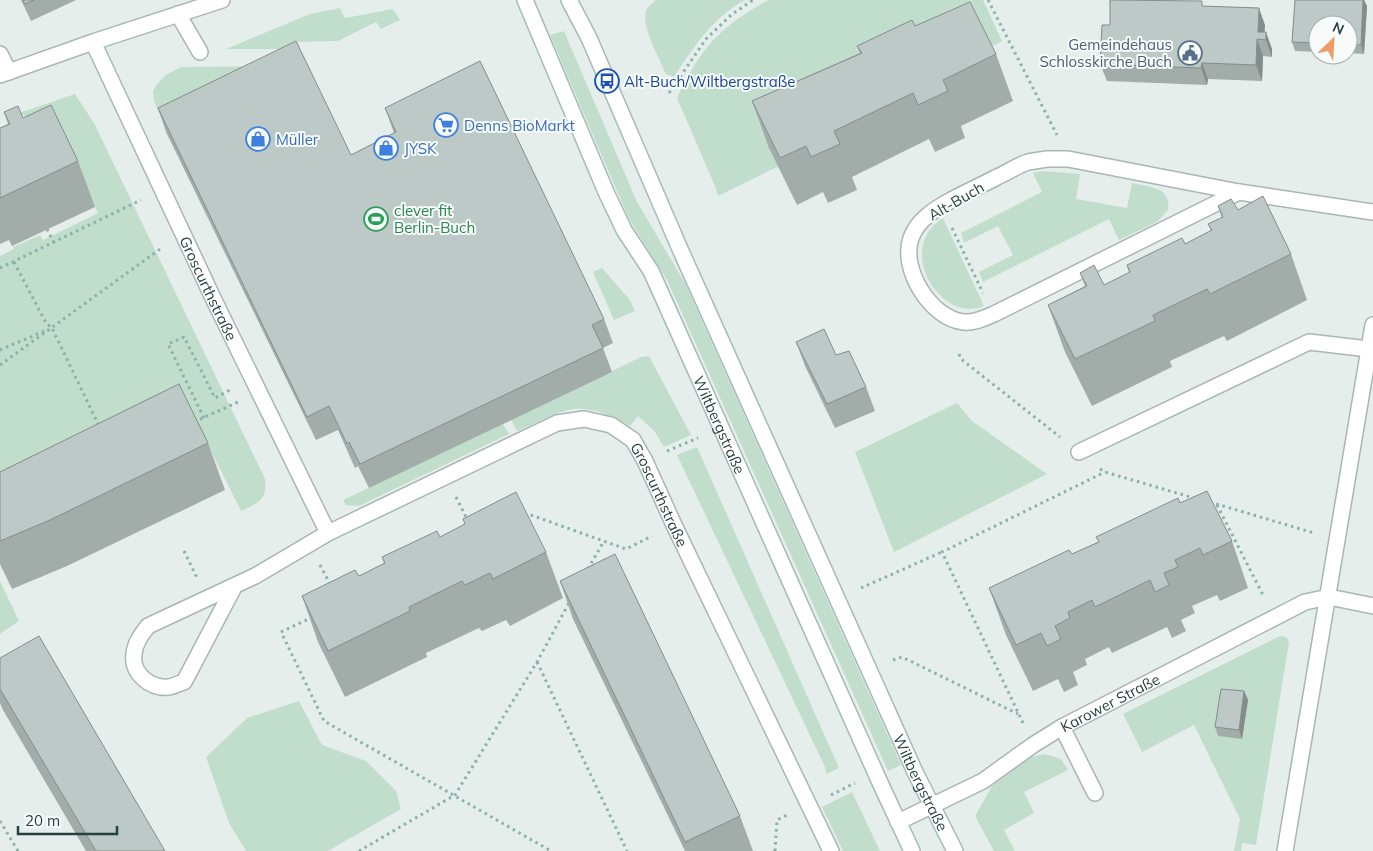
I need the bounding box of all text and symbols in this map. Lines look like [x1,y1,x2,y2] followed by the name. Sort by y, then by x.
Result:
[1308,15,1358,65] north arrow
[1330,18,1347,39] text: N
[1039,35,1172,71] place label: Gemeindehaus Schlosskirche Buch
[1177,40,1203,66] public building icon: Gemeindehaus Schlosskirche Buch
[594,68,620,94] bus stop icon: Alt-Buch/Wiltbergstraße
[624,72,795,91] place label: Alt-Buch/Wiltbergstraße
[433,112,459,138] supermarket icon: Denns BioMarkt
[464,116,575,135] place label: Denns BioMarkt
[245,126,271,152] shop icon: Müller
[276,130,319,149] place label: Müller
[373,135,399,161] shop icon: JYSK
[404,139,437,158] place label: JYSK
[925,177,987,225] street label: Alt-Buch
[394,201,475,237] place label: clever fit Berlin-Buch
[363,206,389,232] sports icon: clever fit Berlin-Buch
[176,233,242,343] street label: Groscurthstraße
[690,373,750,477] street label: Wiltbergstraße
[627,439,692,550] street label: Groscurthstraße
[1057,669,1163,736] street label: Karower Straße
[890,731,953,834] street label: Wiltbergstraße
[18,804,116,836] scale bar
[25,811,60,830] text: 20 m

